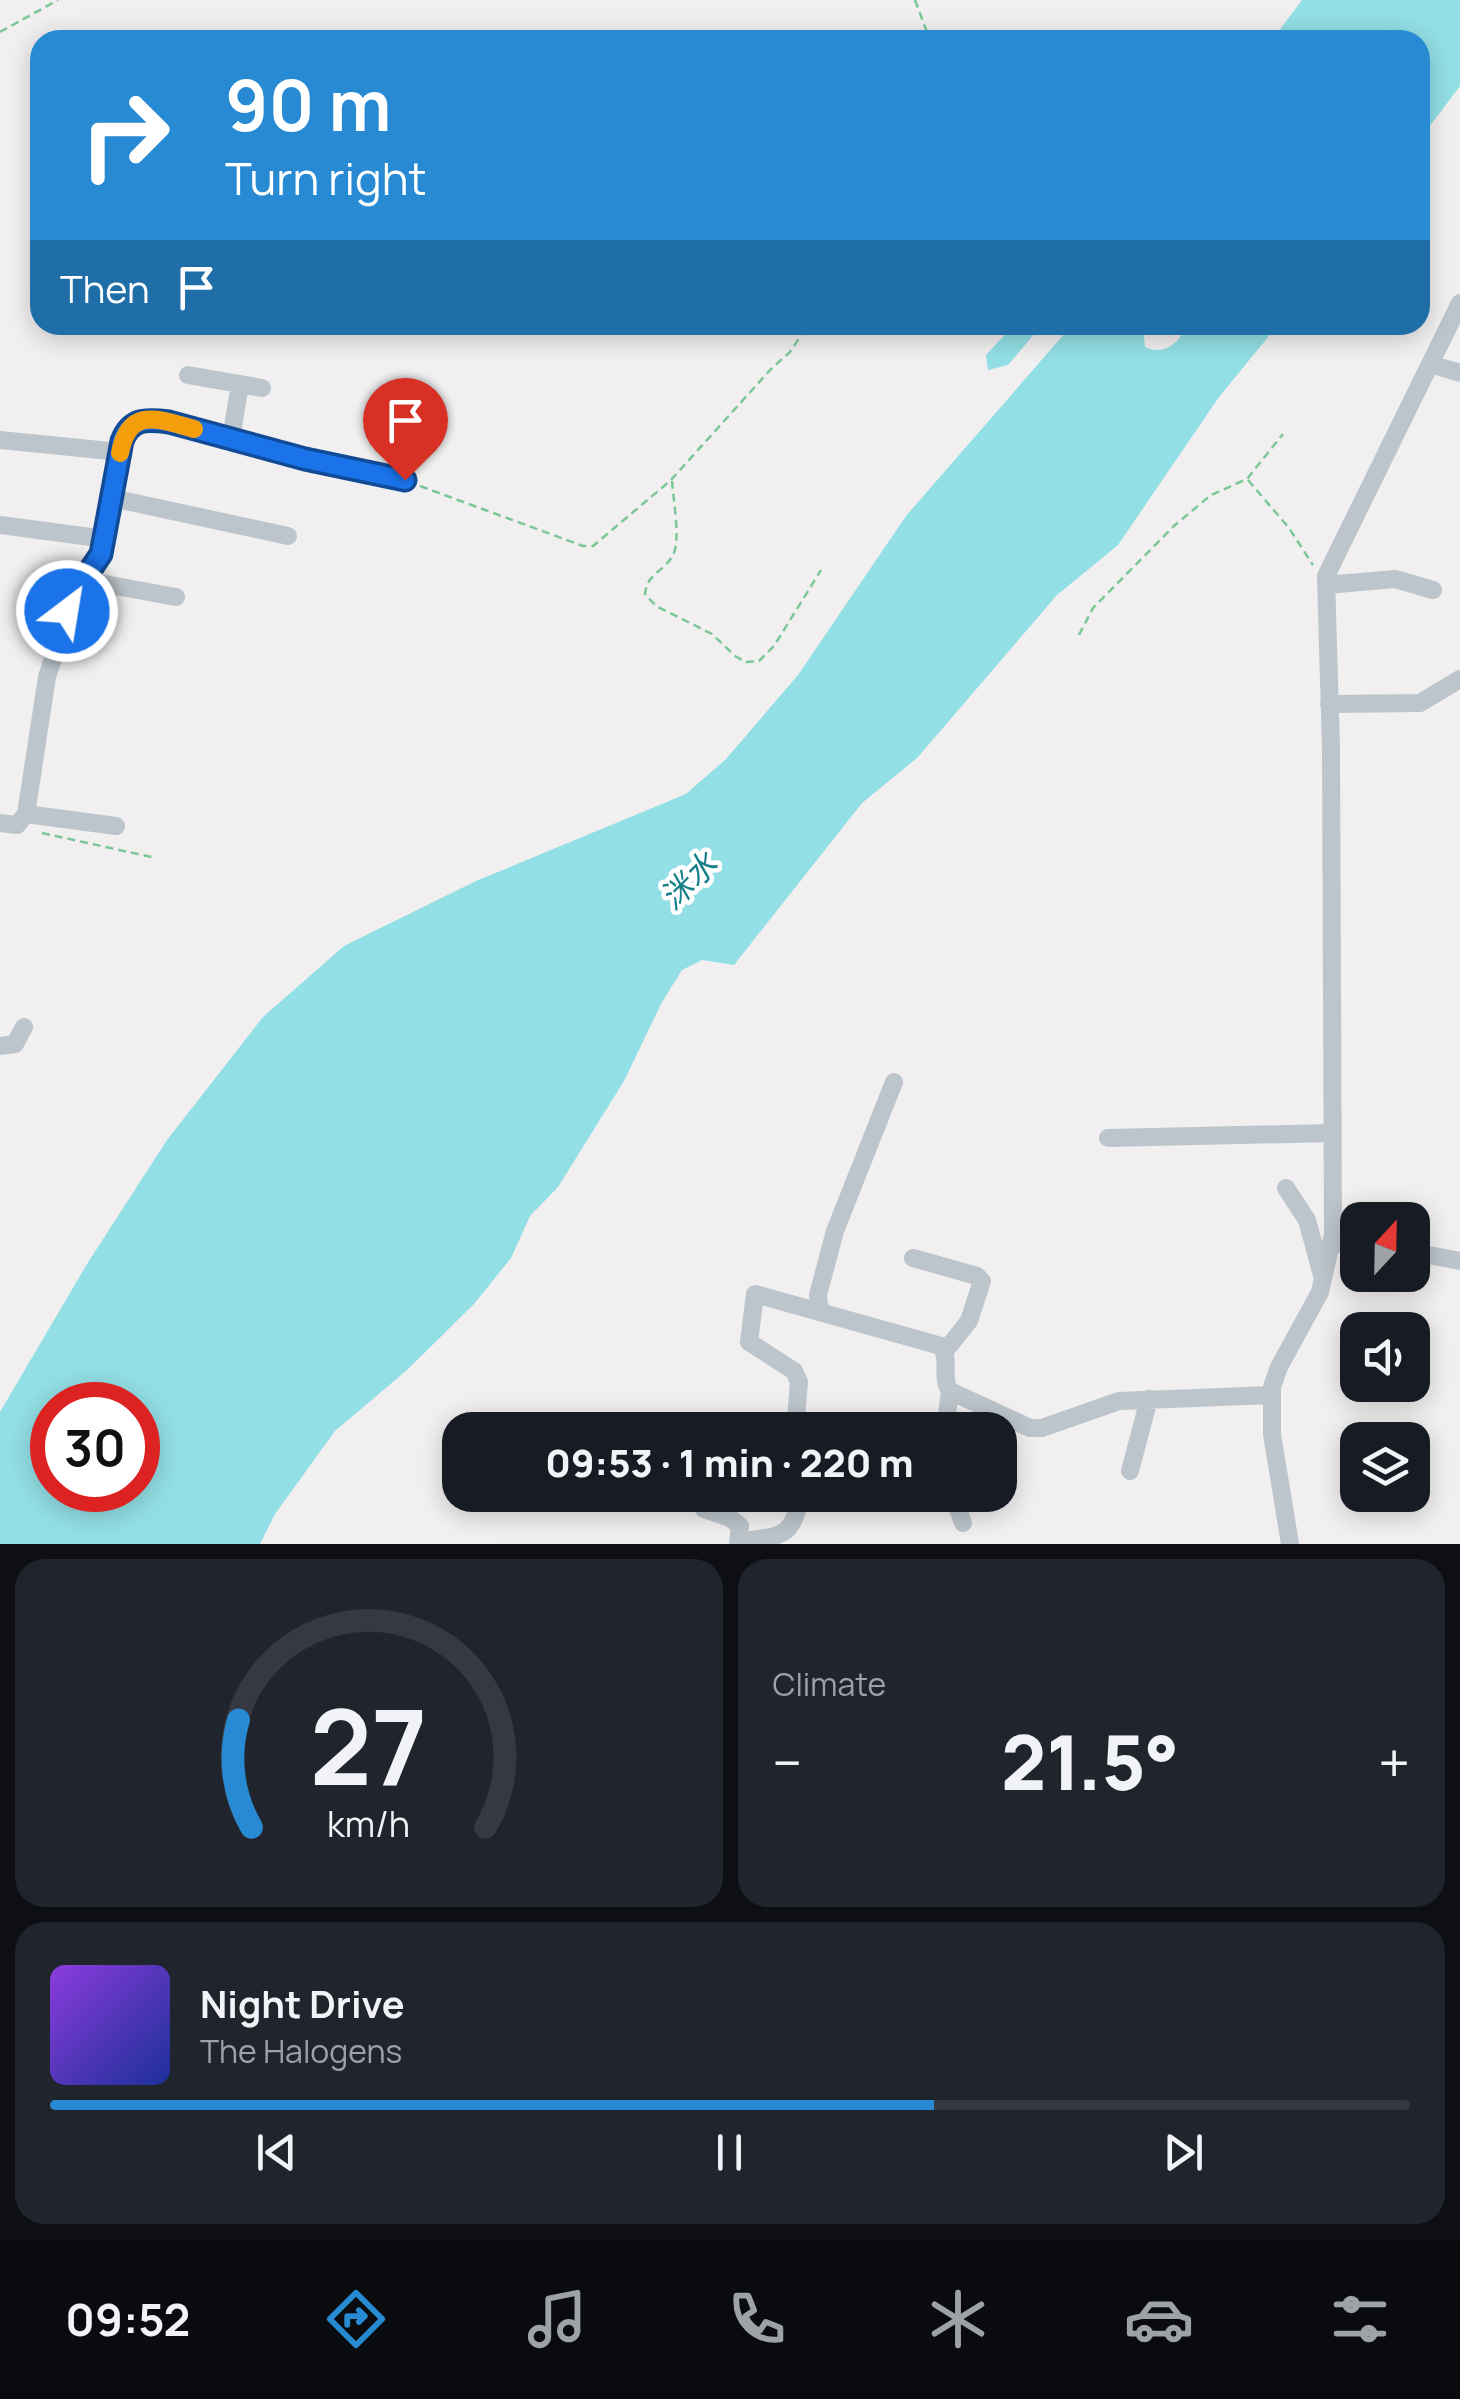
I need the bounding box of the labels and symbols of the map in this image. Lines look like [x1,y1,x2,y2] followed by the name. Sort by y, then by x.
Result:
[363,378,448,481] pin
[15,559,119,663] position arrow
[650,841,728,918] water label: 洣水
[1340,1202,1430,1292] north arrow
[30,1382,160,1512] speed limit sign: 30

